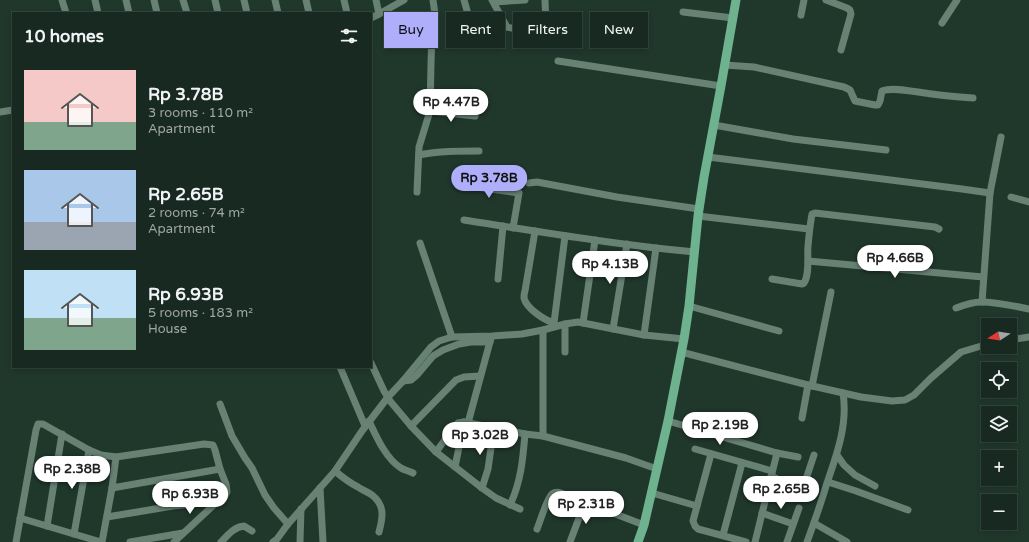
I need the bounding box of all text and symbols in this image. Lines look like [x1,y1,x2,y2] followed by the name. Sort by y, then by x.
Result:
[384,12,438,48] chip: Buy
[446,12,505,48] chip: Rent
[513,12,582,48] chip: Filters
[590,12,648,48] chip: New
[338,25,360,47] icon: filters
[24,26,104,47] text: 10 homes
[148,84,223,105] text: Rp 3.78B
[56,86,104,134] icon: home
[410,89,492,123] pin: Rp 4.47B
[422,94,480,110] text: Rp 4.47B
[148,105,253,121] text: 3 rooms · 110 m²
[148,121,215,137] text: Apartment
[448,165,530,199] pin: Rp 3.78B
[460,170,518,186] text: Rp 3.78B
[148,184,223,205] text: Rp 2.65B
[56,186,104,234] icon: home
[148,205,245,221] text: 2 rooms · 74 m²
[148,221,215,237] text: Apartment
[854,245,936,279] pin: Rp 4.66B
[866,250,924,266] text: Rp 4.66B
[569,251,651,285] pin: Rp 4.13B
[581,256,639,272] text: Rp 4.13B
[148,284,223,305] text: Rp 6.93B
[56,286,104,334] icon: home
[148,305,253,321] text: 5 rooms · 183 m²
[981,318,1017,354] north arrow
[981,318,1017,530] map controls
[148,321,187,337] text: House
[981,362,1017,398] button: locate
[981,406,1017,442] button: layers
[679,412,761,446] pin: Rp 2.19B
[691,417,749,433] text: Rp 2.19B
[439,422,521,456] pin: Rp 3.02B
[451,427,509,443] text: Rp 3.02B
[981,450,1017,486] button: +
[31,456,113,490] pin: Rp 2.38B
[43,461,101,477] text: Rp 2.38B
[740,476,822,510] pin: Rp 2.65B
[149,481,231,515] pin: Rp 6.93B
[752,481,810,497] text: Rp 2.65B
[161,486,219,502] text: Rp 6.93B
[545,491,627,525] pin: Rp 2.31B
[981,494,1017,530] button: −
[557,496,615,512] text: Rp 2.31B

